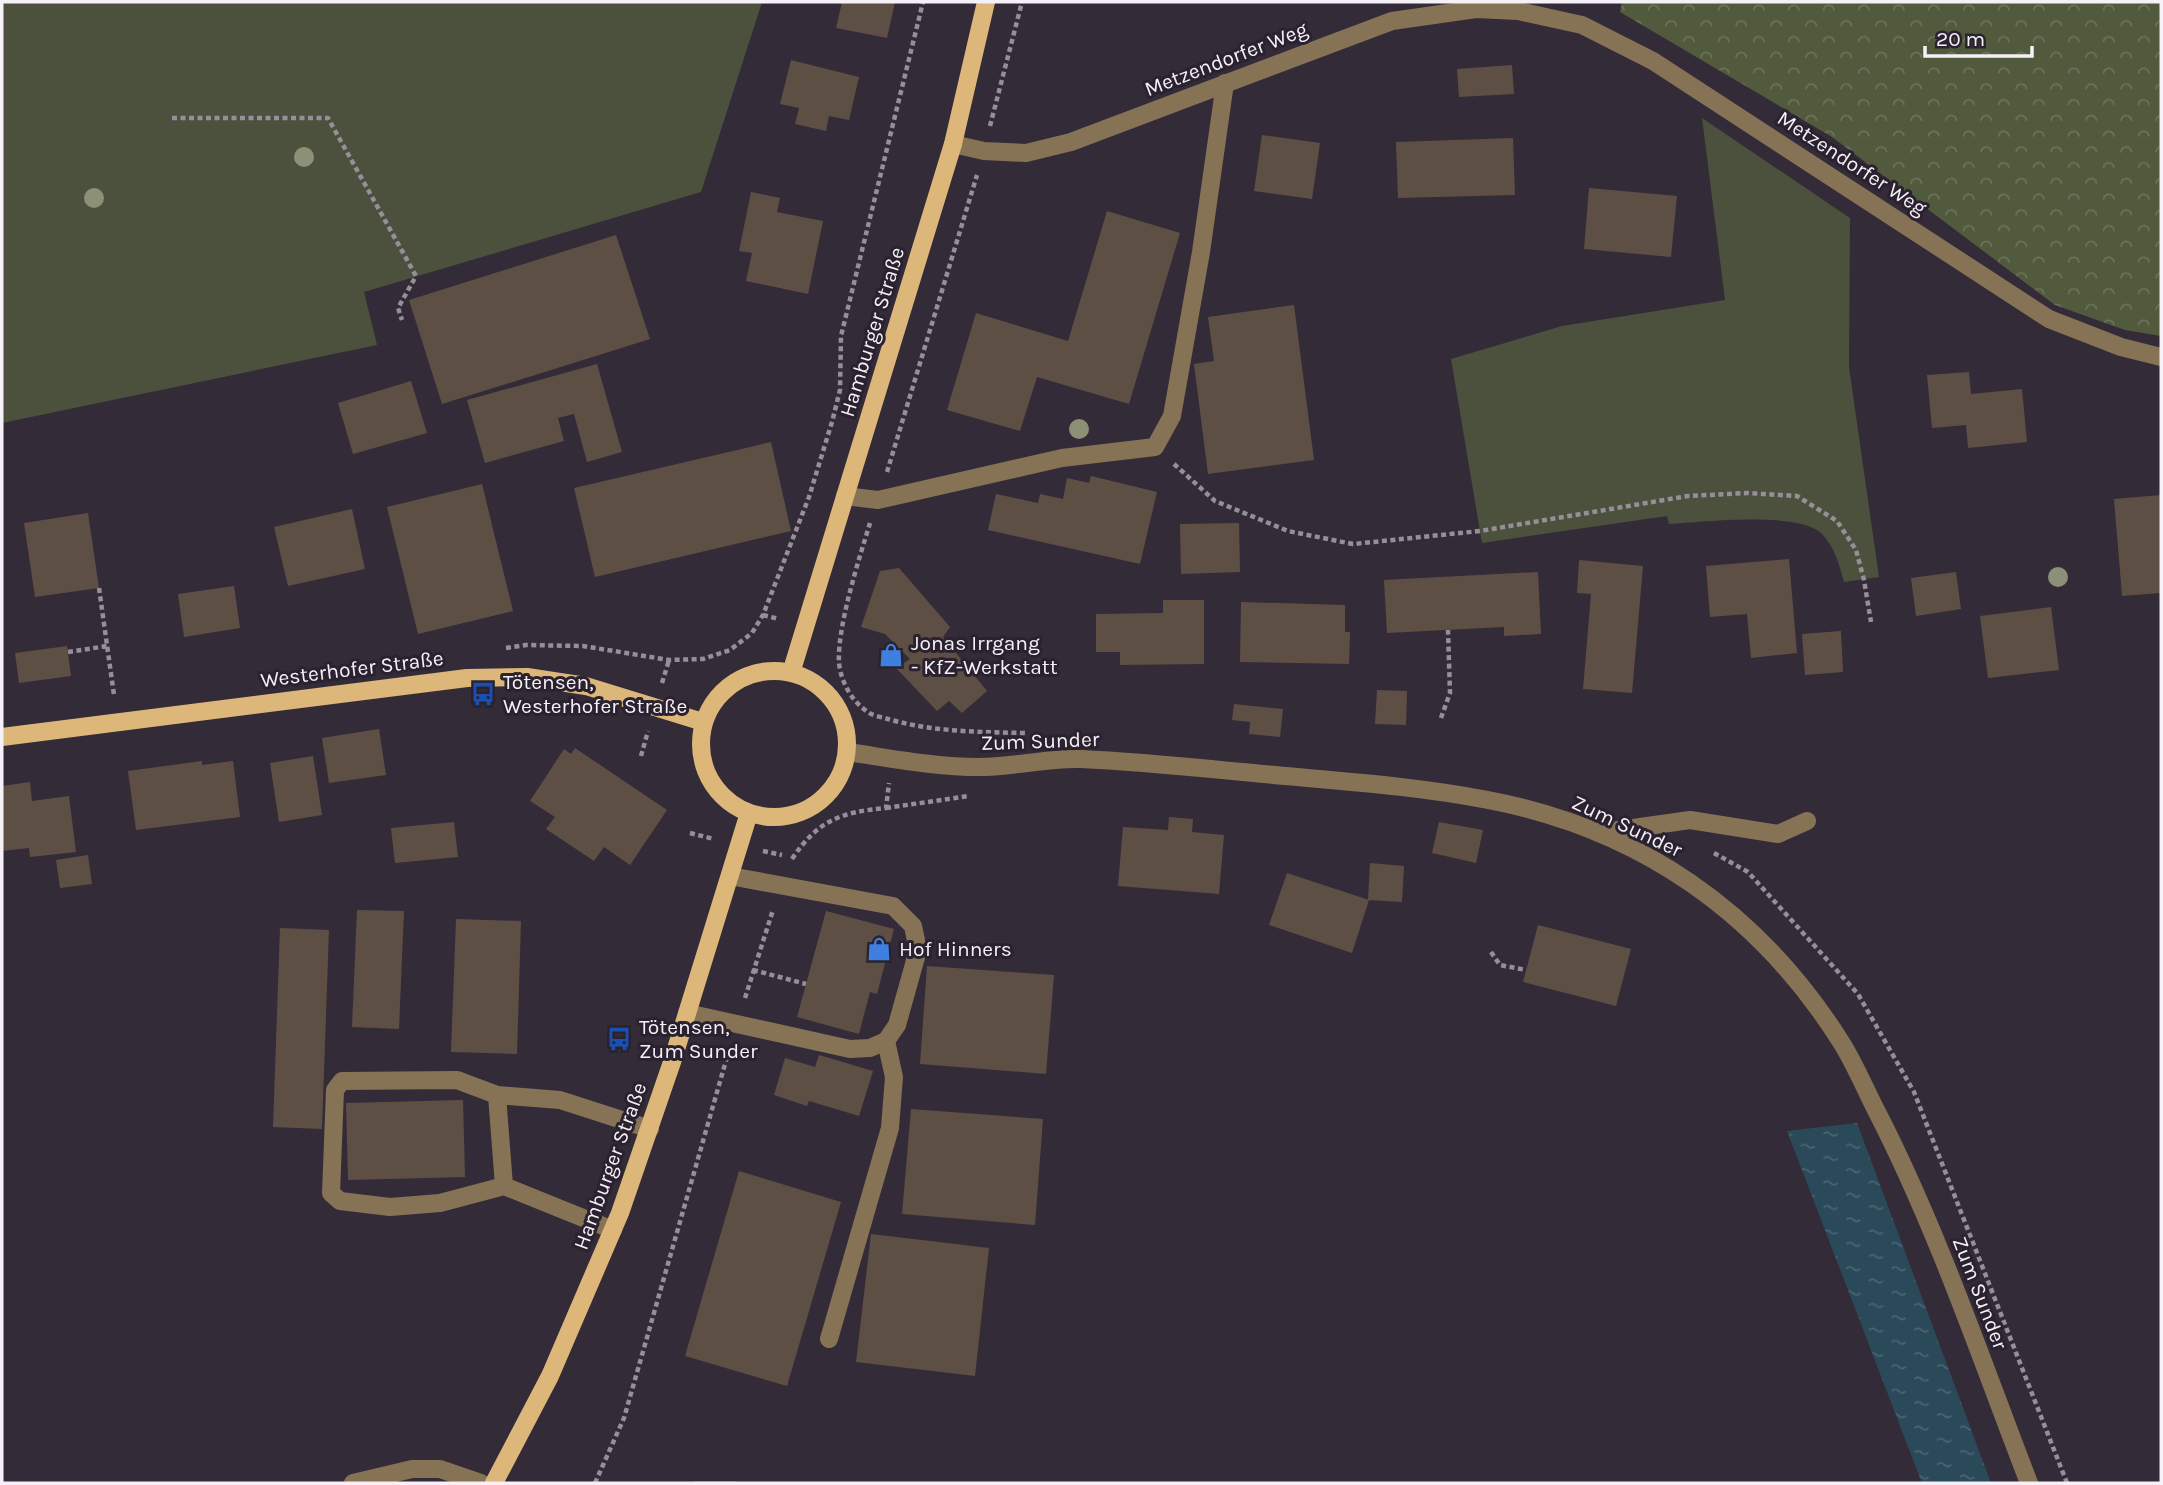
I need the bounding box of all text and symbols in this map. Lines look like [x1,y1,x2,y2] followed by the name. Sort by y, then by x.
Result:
[1925,14,2032,58] scale bar
[1141,17,1311,101] street label: Metzendorfer Weg
[1936,27,1985,51] text: 20 m
[1773,106,1931,220] street label: Metzendorfer Weg
[835,244,909,420] street label: Hamburger Straße
[911,631,1058,679] place label: Jonas Irrgang - KfZ-Werkstatt
[877,641,905,669] shop icon: Jonas Irrgang - KfZ-Werkstatt
[259,646,445,692] street label: Westerhofer Straße
[503,670,687,718] place label: Tötensen, Westerhofer Straße
[469,680,497,708] bus stop icon: Tötensen, Westerhofer Straße
[980,727,1100,755] street label: Zum Sunder
[1568,790,1686,862] street label: Zum Sunder
[865,935,893,963] shop icon: Hof Hinners
[899,937,1012,961] place label: Hof Hinners
[639,1015,758,1063] place label: Tötensen, Zum Sunder
[605,1025,633,1053] bus stop icon: Tötensen, Zum Sunder
[569,1079,651,1253] street label: Hamburger Straße
[1948,1233,2013,1353] street label: Zum Sunder

